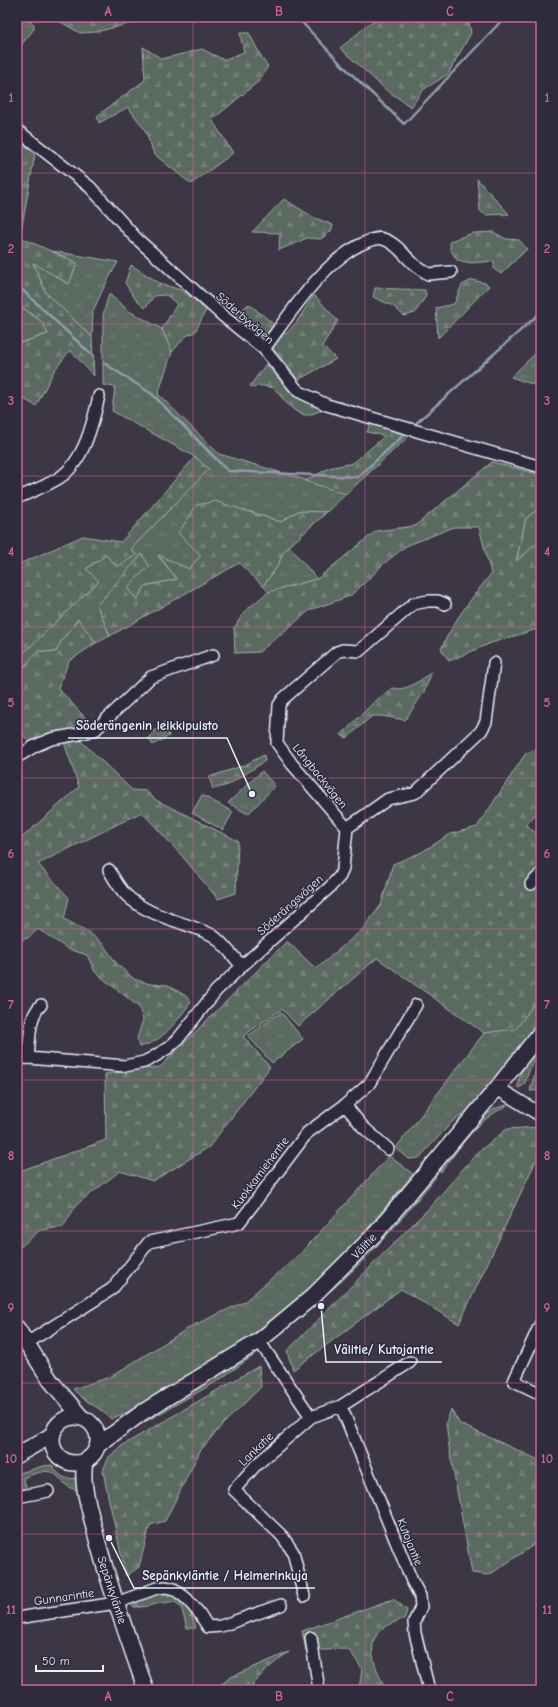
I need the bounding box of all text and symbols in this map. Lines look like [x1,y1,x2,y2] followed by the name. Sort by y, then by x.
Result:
[104,4,112,19] text: A
[275,4,283,19] text: B
[446,4,454,19] text: C
[8,90,14,105] text: 1
[544,90,550,105] text: 1
[8,241,14,256] text: 2
[544,241,550,256] text: 2
[213,289,277,347] street label: Söderbyvägen
[8,393,14,408] text: 3
[544,393,550,408] text: 3
[8,544,14,559] text: 4
[544,544,550,559] text: 4
[8,695,15,710] text: 5
[544,695,551,710] text: 5
[68,713,227,738] callout: Söderängenin leikkipuisto
[76,718,218,733] text: Söderängenin leikkipuisto
[290,741,350,811] street label: Långbackvägen
[8,846,15,861] text: 6
[544,846,551,861] text: 6
[254,872,326,938] street label: Söderängsvägen
[8,997,14,1012] text: 7
[544,997,550,1012] text: 7
[228,1134,292,1212] street label: Kuokkamiehentie
[8,1148,14,1163] text: 8
[544,1148,550,1163] text: 8
[349,1230,379,1262] street label: Välitie
[8,1300,15,1315] text: 9
[544,1300,551,1315] text: 9
[326,1337,442,1362] callout: Välitie/ Kutojantie
[334,1342,434,1357] text: Välitie/ Kutojantie
[236,1429,276,1469] street label: Lankatie
[5,1451,17,1466] text: 10
[541,1451,553,1466] text: 10
[394,1516,426,1568] street label: Kutojantie
[94,1554,130,1626] street label: Sepänkyläntie
[134,1563,315,1588] callout: Sepänkyläntie / Helmerinkuja
[142,1568,308,1583] text: Sepänkyläntie / Helmerinkuja
[33,1586,95,1608] street label: Gunnarintie
[6,1602,16,1617] text: 11
[542,1602,552,1617] text: 11
[36,1647,103,1673] scale bar
[42,1654,70,1668] text: 50 m
[104,1689,112,1704] text: A
[275,1689,283,1704] text: B
[446,1689,454,1704] text: C

